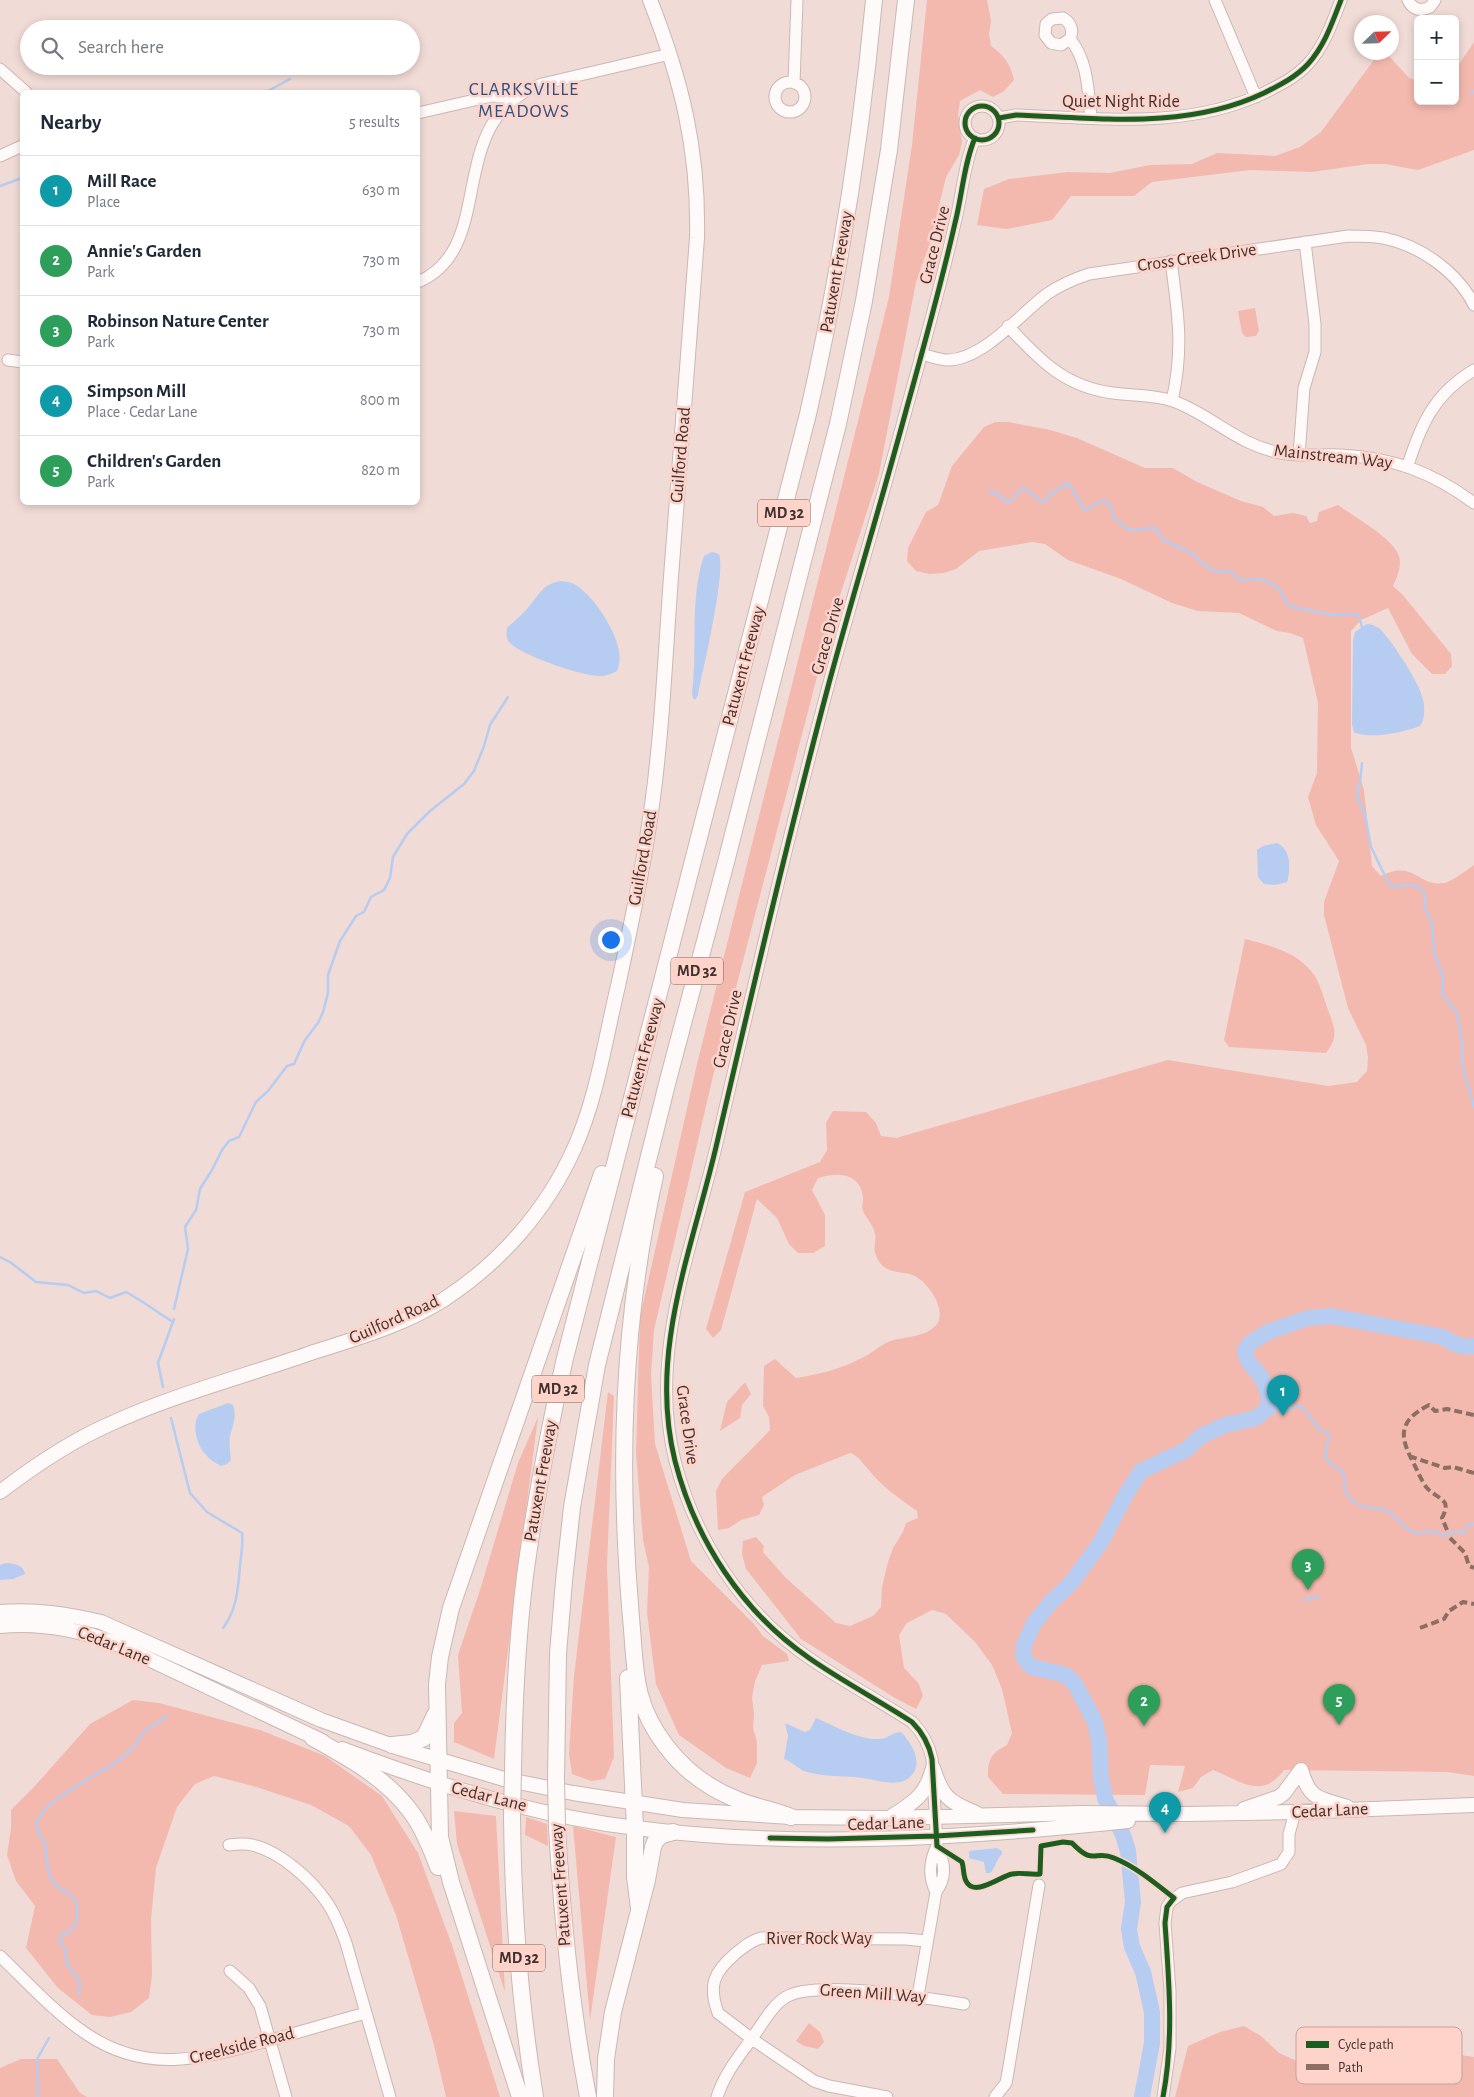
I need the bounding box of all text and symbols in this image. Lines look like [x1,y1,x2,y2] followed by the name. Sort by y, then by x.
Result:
[1354,15,1399,60] north arrow
[1414,15,1459,105] map controls
[1414,15,1459,60] button: +
[20,20,420,75] search box
[38,34,66,62] icon: search
[78,38,164,57] text: Search here
[1414,60,1459,105] button: −
[469,80,579,121] district label: CLARKSVILLE MEADOWS
[1062,93,1180,111] street label: Quiet Night Ride
[40,112,101,133] text: Nearby
[349,114,400,130] text: 5 results
[87,172,156,191] text: Mill Race
[53,182,59,198] text: 1
[362,182,400,198] text: 630 m
[87,194,120,210] text: Place
[917,204,953,286] street label: Grace Drive
[817,210,857,334] street label: Patuxent Freeway
[1136,241,1258,275] street label: Cross Creek Drive
[87,242,202,261] text: Annie's Garden
[52,252,60,268] text: 2
[363,252,400,268] text: 730 m
[87,264,115,280] text: Park
[87,312,269,331] text: Robinson Nature Center
[53,322,59,338] text: 3
[363,322,400,338] text: 730 m
[87,334,115,350] text: Park
[87,382,186,401] text: Simpson Mill
[52,392,60,408] text: 4
[360,392,400,408] text: 800 m
[87,404,197,420] text: Place · Cedar Lane
[668,406,694,504] street label: Guilford Road
[1273,442,1393,472] street label: Mainstream Way
[87,452,221,471] text: Children's Garden
[53,462,59,478] text: 5
[361,462,400,478] text: 820 m
[87,474,115,490] text: Park
[758,499,810,526] road number: MD 32
[808,595,848,677] street label: Grace Drive
[719,604,769,728] street label: Patuxent Freeway
[626,809,660,907] street label: Guilford Road
[598,927,624,953] your location
[671,958,723,984] road number: MD 32
[710,988,746,1070] street label: Grace Drive
[618,996,668,1120] street label: Patuxent Freeway
[346,1292,442,1348] street label: Guilford Road
[1267,1375,1299,1416] pin: 1
[532,1376,584,1402] road number: MD 32
[673,1384,701,1466] street label: Grace Drive
[521,1419,561,1543] street label: Patuxent Freeway
[1292,1549,1324,1590] pin: 3
[75,1623,153,1669] street label: Cedar Lane
[1323,1684,1355,1725] pin: 5
[1128,1685,1160,1726] pin: 2
[450,1779,528,1815] street label: Cedar Lane
[1149,1792,1181,1833] pin: 4
[1291,1800,1369,1822] street label: Cedar Lane
[847,1814,925,1834] street label: Cedar Lane
[548,1823,574,1947] street label: Patuxent Freeway
[766,1930,872,1948] street label: River Rock Way
[493,1945,545,1972] road number: MD 32
[819,1981,927,2007] street label: Green Mill Way
[188,2024,296,2068] street label: Creekside Road
[1296,2027,1462,2084] legend
[1338,2038,1394,2052] text: Cycle path
[1338,2061,1363,2075] text: Path

